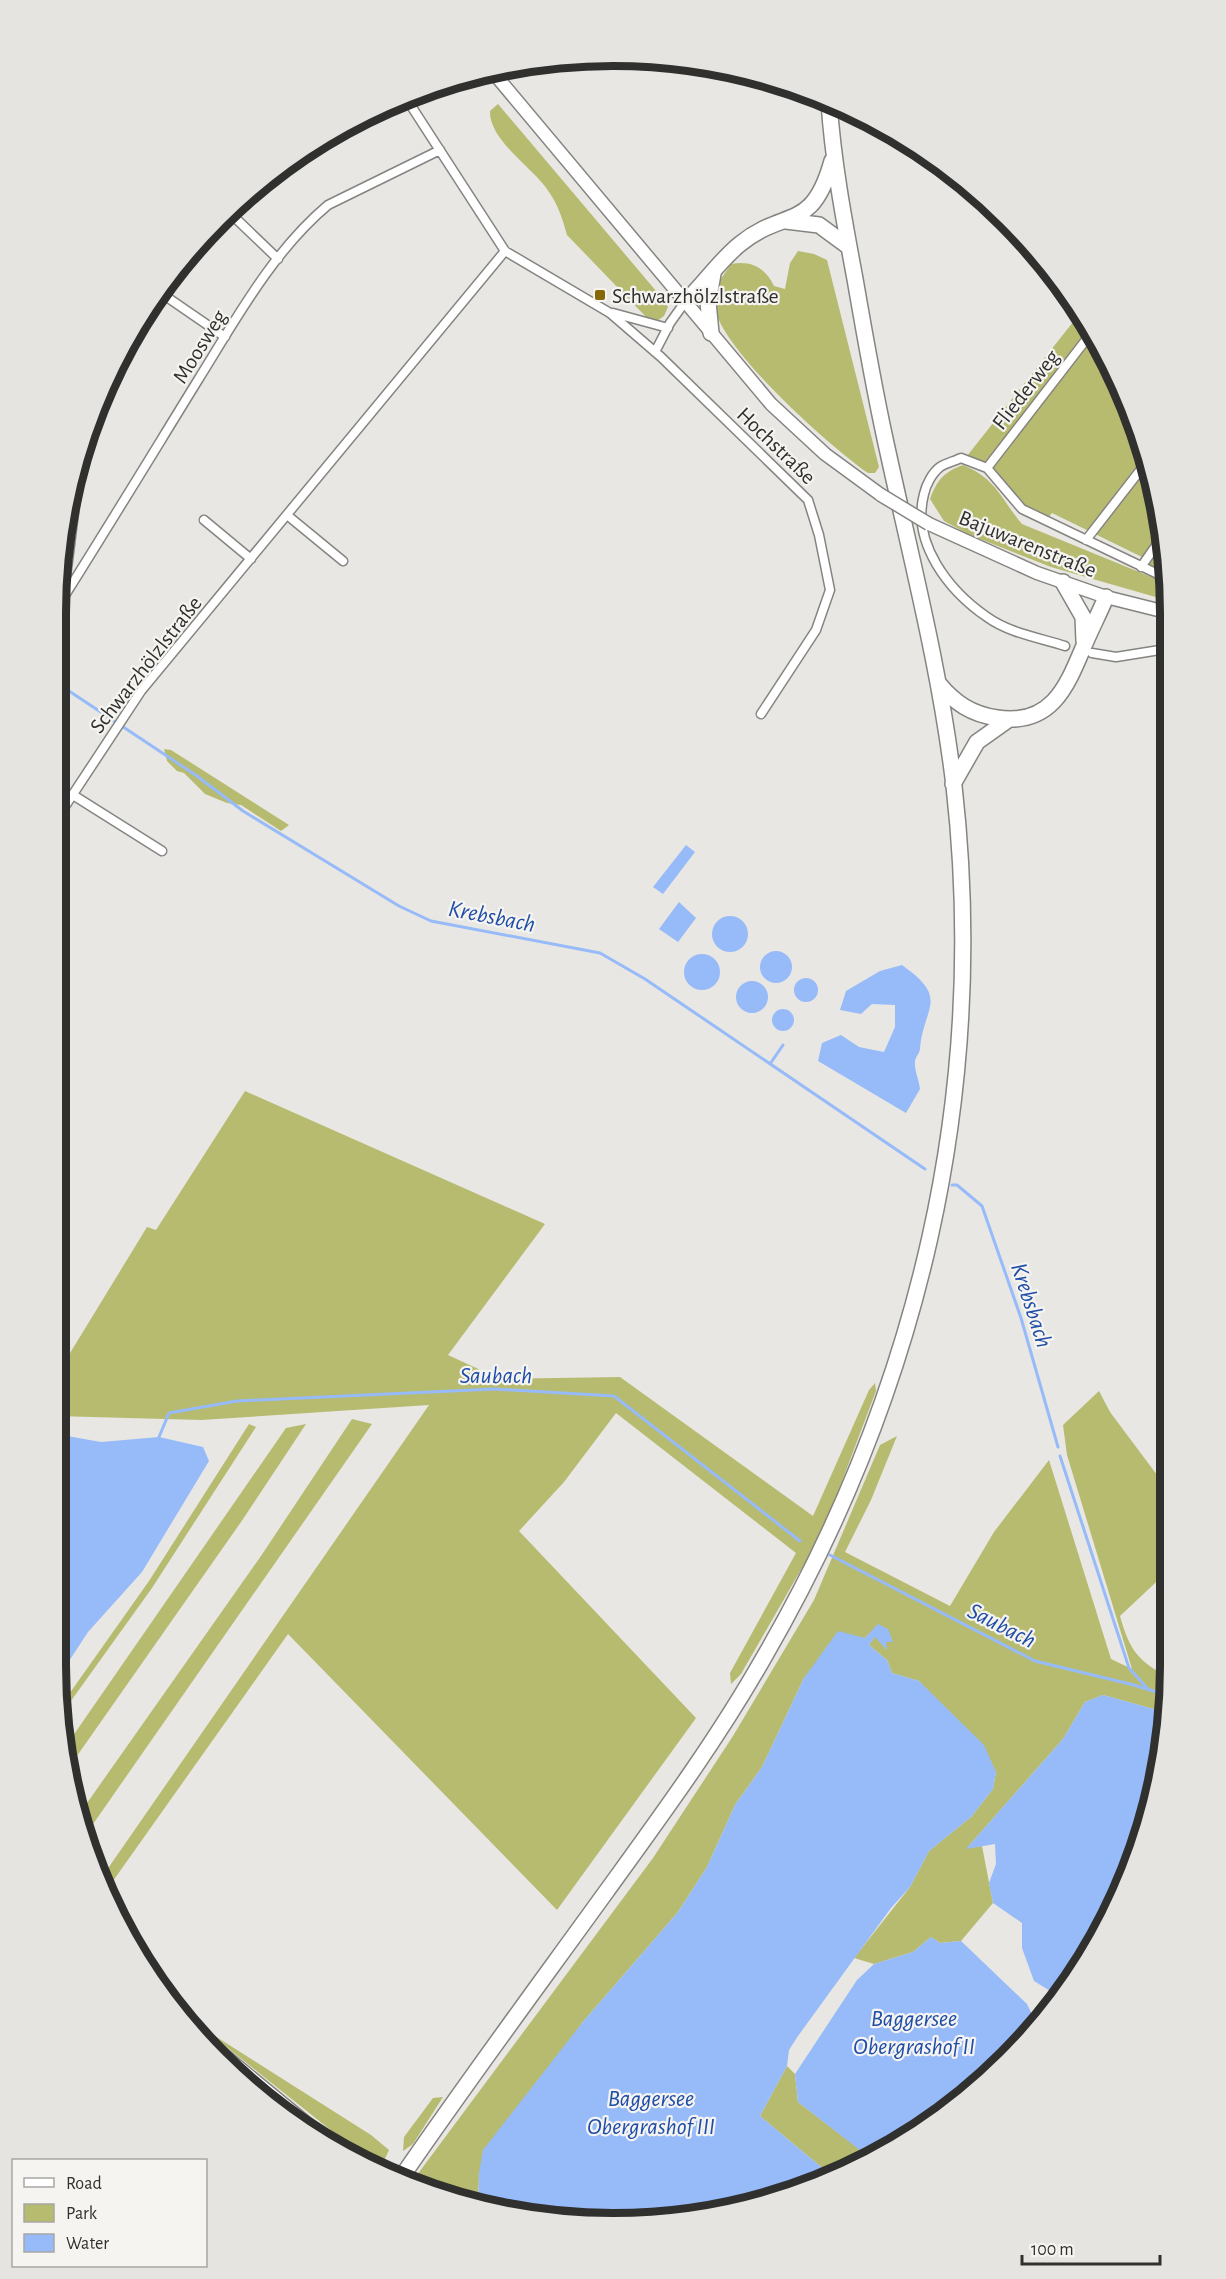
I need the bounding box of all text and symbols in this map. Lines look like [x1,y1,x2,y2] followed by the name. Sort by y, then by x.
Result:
[612,285,779,307] place label: Schwarzhölzlstraße
[593,288,607,302] marker: Schwarzhölzlstraße
[169,306,231,387] street label: Moosweg
[988,345,1064,434] street label: Fliederweg
[733,403,820,488] street label: Hochstraße
[956,506,1100,582] street label: Bajuwarenstraße
[86,592,206,737] street label: Schwarzhölzlstraße
[446,897,537,937] water label: Krebsbach
[1006,1260,1056,1351] water label: Krebsbach
[460,1364,532,1388] water label: Saubach
[964,1599,1039,1653] water label: Saubach
[853,2007,975,2059] water label: Baggersee Obergrashof II
[587,2087,715,2139] water label: Baggersee Obergrashof III
[12,2159,207,2267] legend
[66,2175,102,2193] text: Road
[66,2205,98,2223] text: Park
[1022,2228,1160,2266] scale bar
[66,2235,109,2253] text: Water
[1031,2241,1074,2259] text: 100 m

